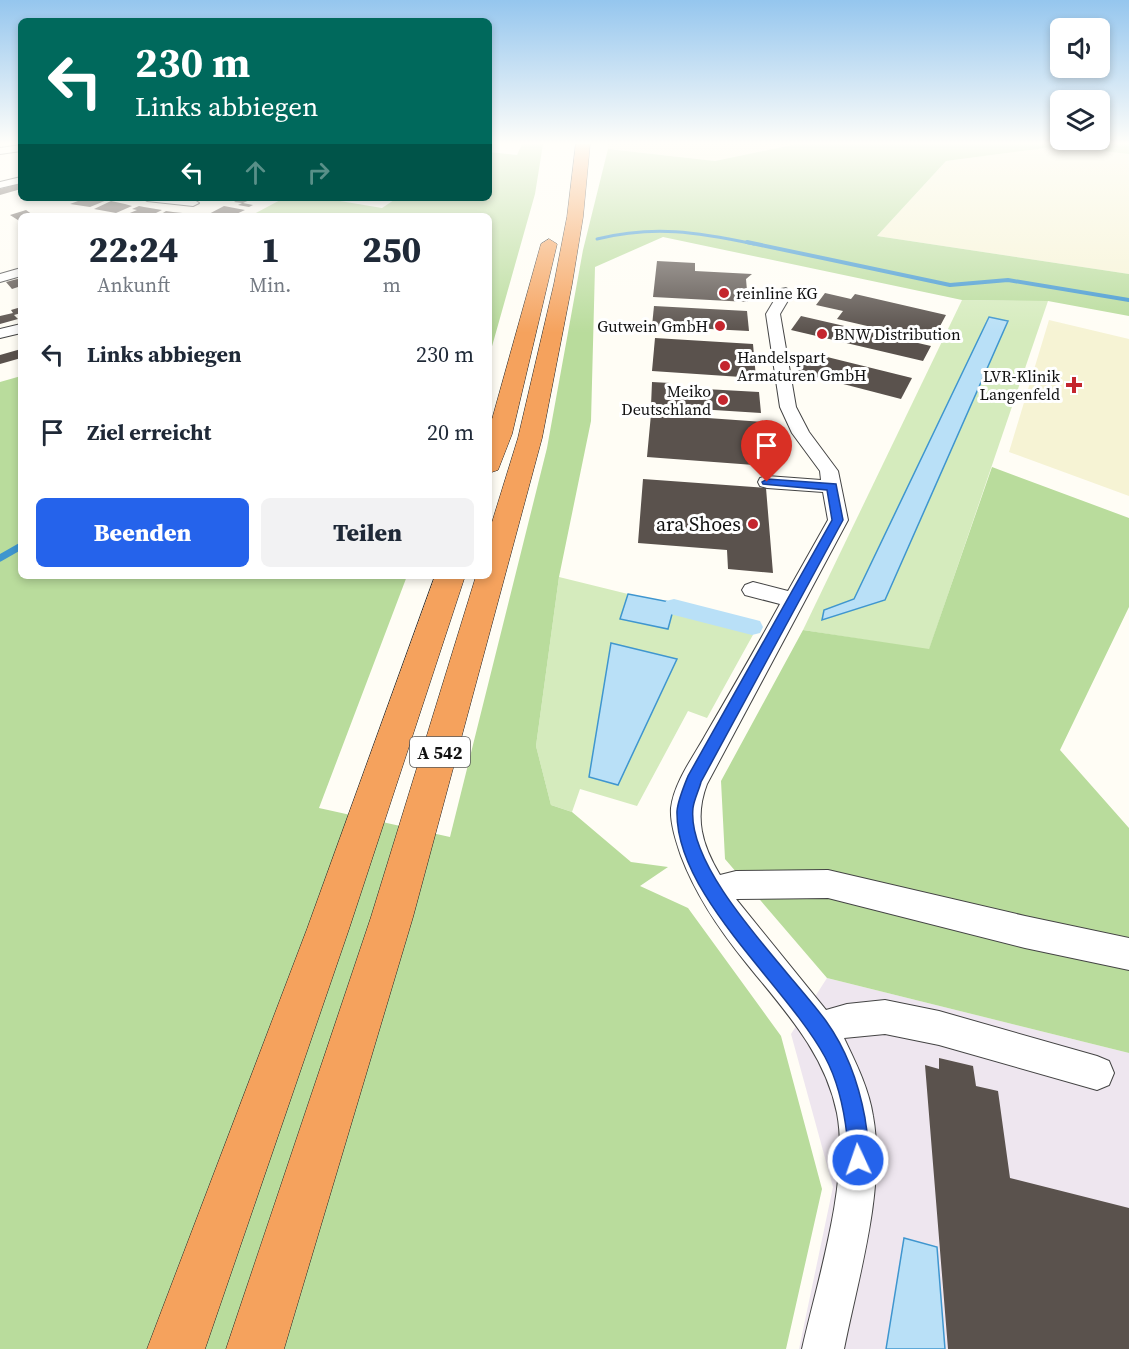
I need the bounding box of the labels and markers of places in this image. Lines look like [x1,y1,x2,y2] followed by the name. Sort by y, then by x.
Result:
[736,282,818,304] place label: reinline KG
[717,286,731,300] marker: reinline KG
[597,315,708,337] place label: Gutwein GmbH
[713,319,727,333] marker: Gutwein GmbH
[834,323,961,345] place label: BNW Distribution
[815,327,829,341] marker: BNW Distribution
[737,346,867,386] place label: Handelspart Armaturen GmbH
[718,359,732,373] marker: Handelspart Armaturen GmbH
[979,365,1060,405] place label: LVR-Klinik Langenfeld
[1065,376,1083,394] marker: LVR-Klinik Langenfeld
[621,380,711,420] place label: Meiko Deutschland
[716,393,730,407] marker: Meiko Deutschland
[741,420,792,482] pin
[656,510,741,538] place label: ara Shoes
[746,517,760,531] marker: ara Shoes

